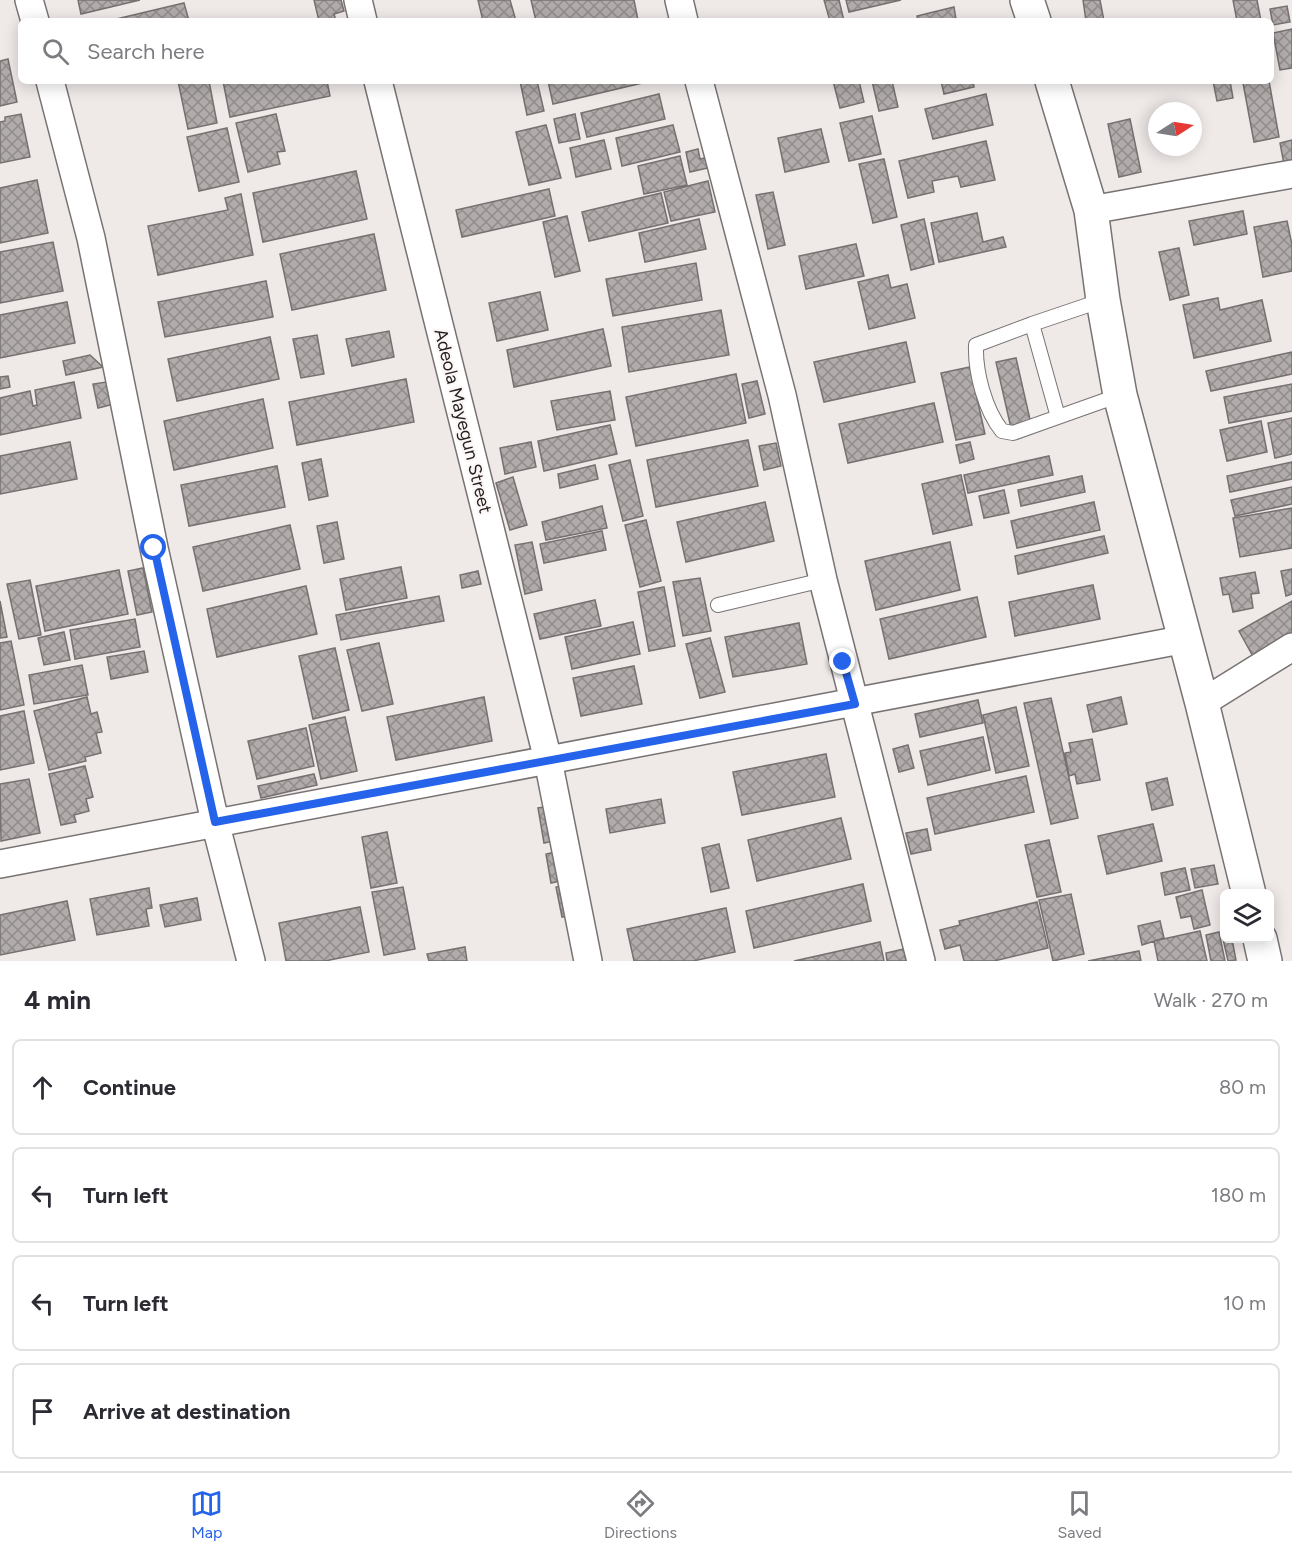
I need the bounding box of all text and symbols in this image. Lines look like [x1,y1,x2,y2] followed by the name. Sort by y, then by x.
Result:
[18,18,1274,84] search box
[39,35,72,68] icon: search
[87,38,205,65] text: Search here
[1148,102,1202,156] north arrow
[429,326,497,516] street label: Adeola Mayegun Street
[140,534,166,560] route start
[829,648,855,674] route end
[1220,889,1274,943] map controls
[1220,889,1274,943] button: layers
[24,984,91,1016] text: 4 min
[1154,988,1268,1012] text: Walk · 270 m
[26,1071,59,1104] icon: ahead
[83,1074,176,1101] text: Continue
[1219,1075,1266,1099] text: 80 m
[26,1179,59,1212] icon: left
[83,1182,169,1209] text: Turn left
[1211,1183,1266,1207] text: 180 m
[26,1287,59,1320] icon: left
[83,1290,169,1317] text: Turn left
[1223,1291,1266,1315] text: 10 m
[26,1395,59,1428] icon: arrive
[83,1398,291,1425] text: Arrive at destination
[190,1487,223,1542] tab: Map
[604,1487,677,1542] tab: Directions
[1058,1487,1102,1542] tab: Saved

